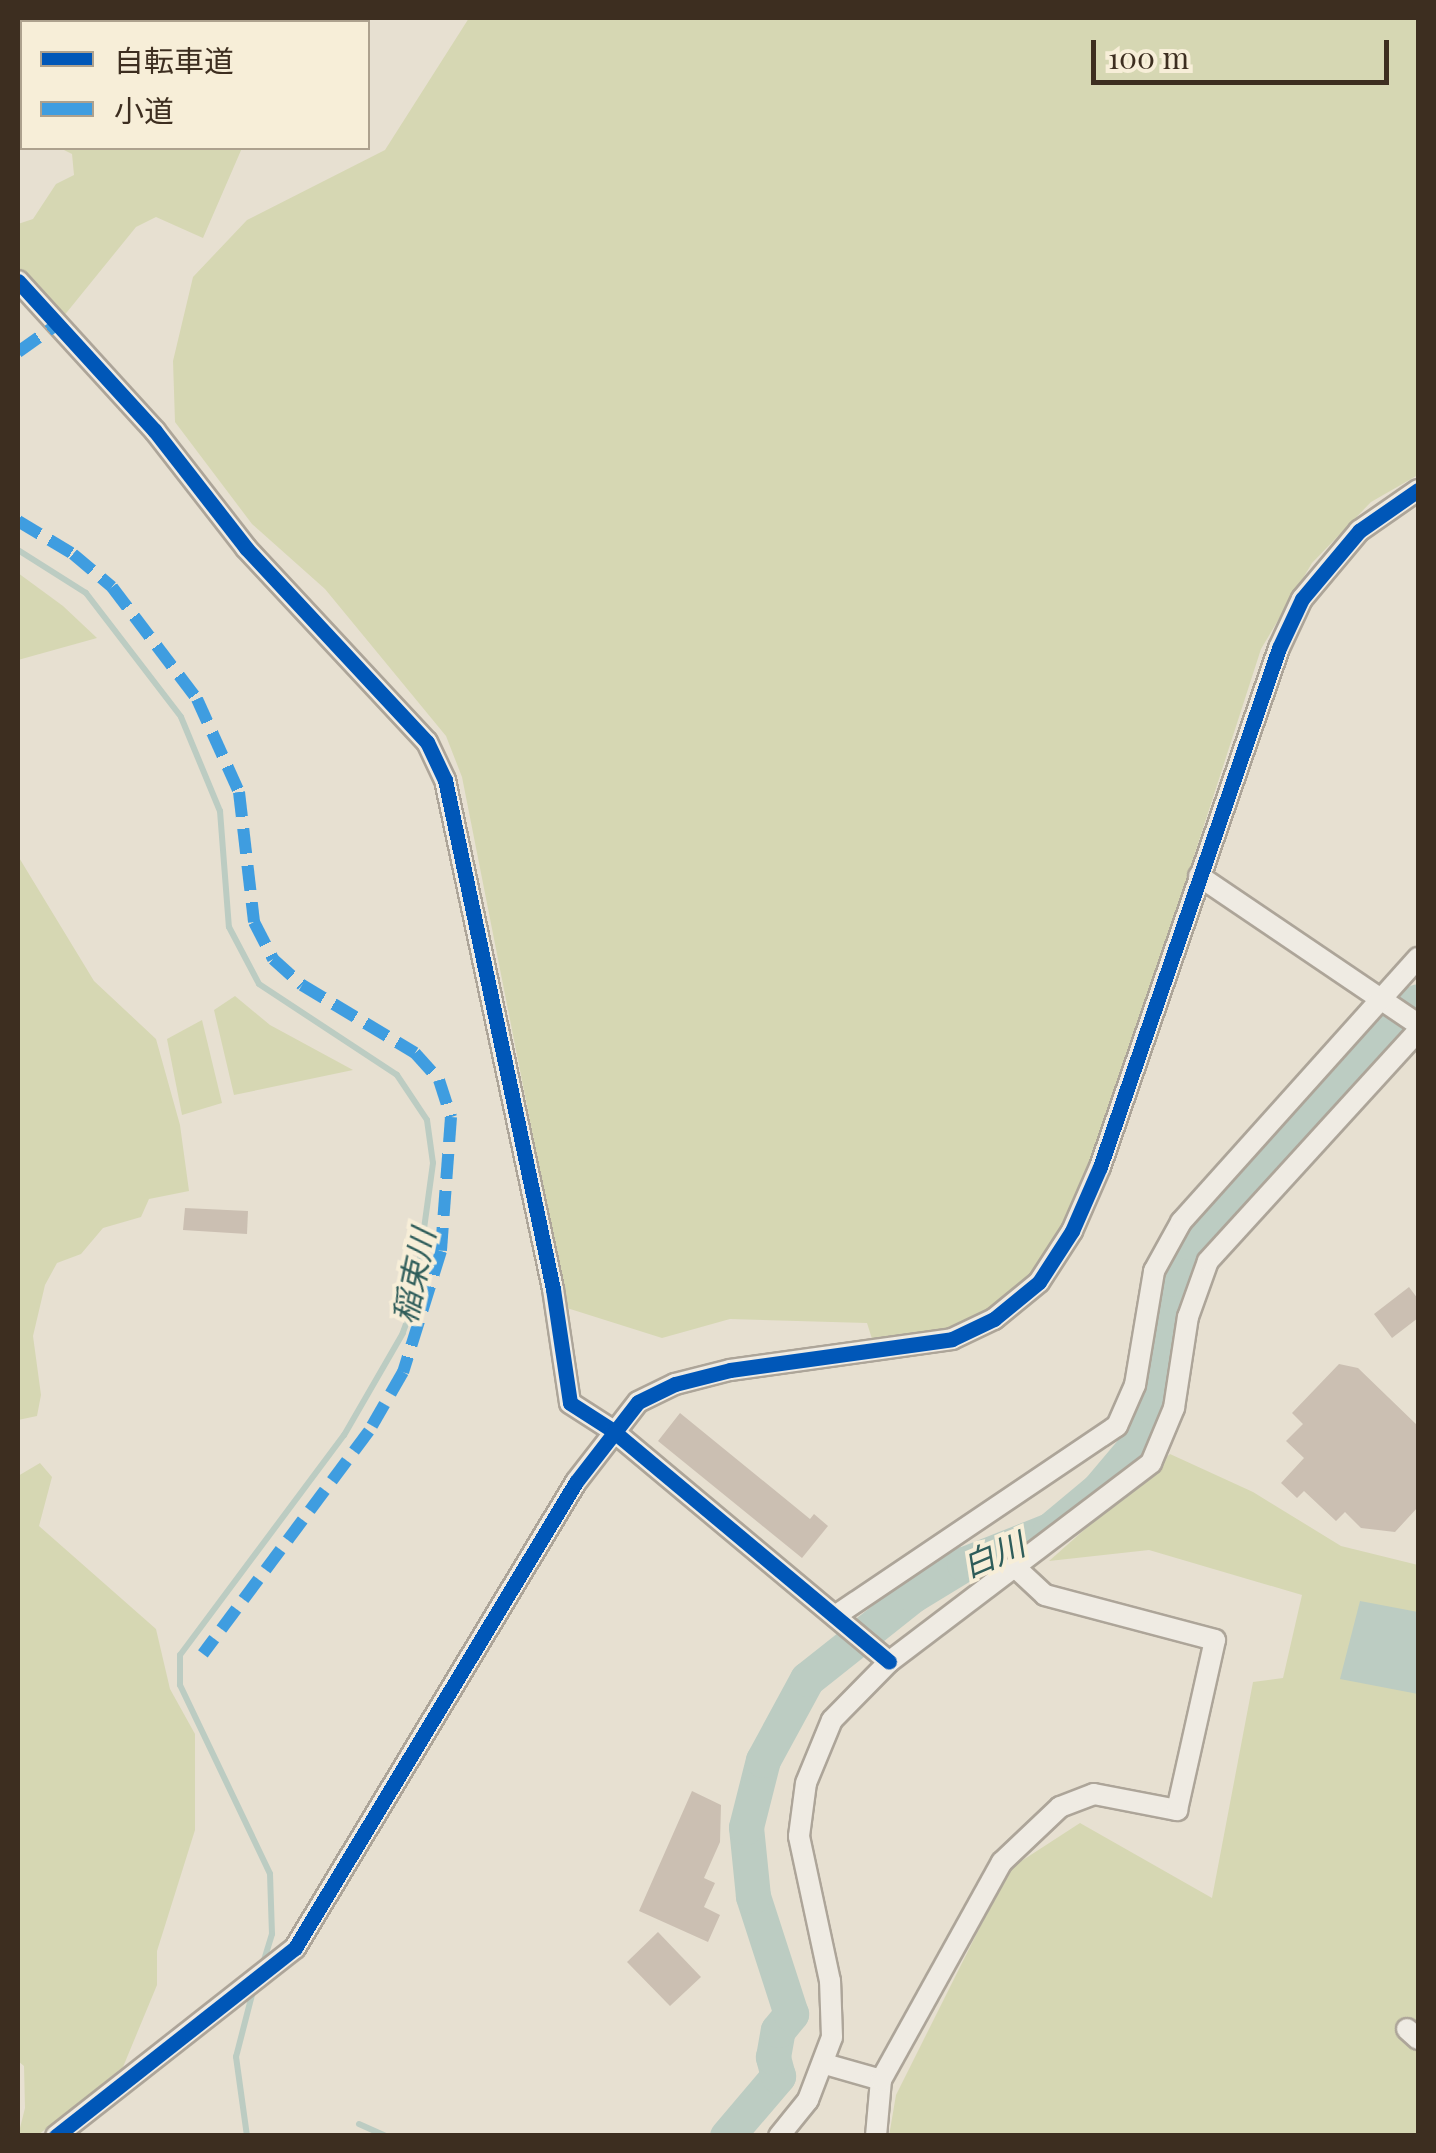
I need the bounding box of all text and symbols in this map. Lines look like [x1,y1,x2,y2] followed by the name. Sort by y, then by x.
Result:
[20,20,370,150] legend
[1096,20,1394,82] scale bar
[1108,37,1189,77] text: 100 m
[114,40,234,80] text: 自転車道
[114,90,174,130] text: 小道
[384,1225,442,1327] water label: 稲束川
[956,1524,1030,1584] water label: 白川

